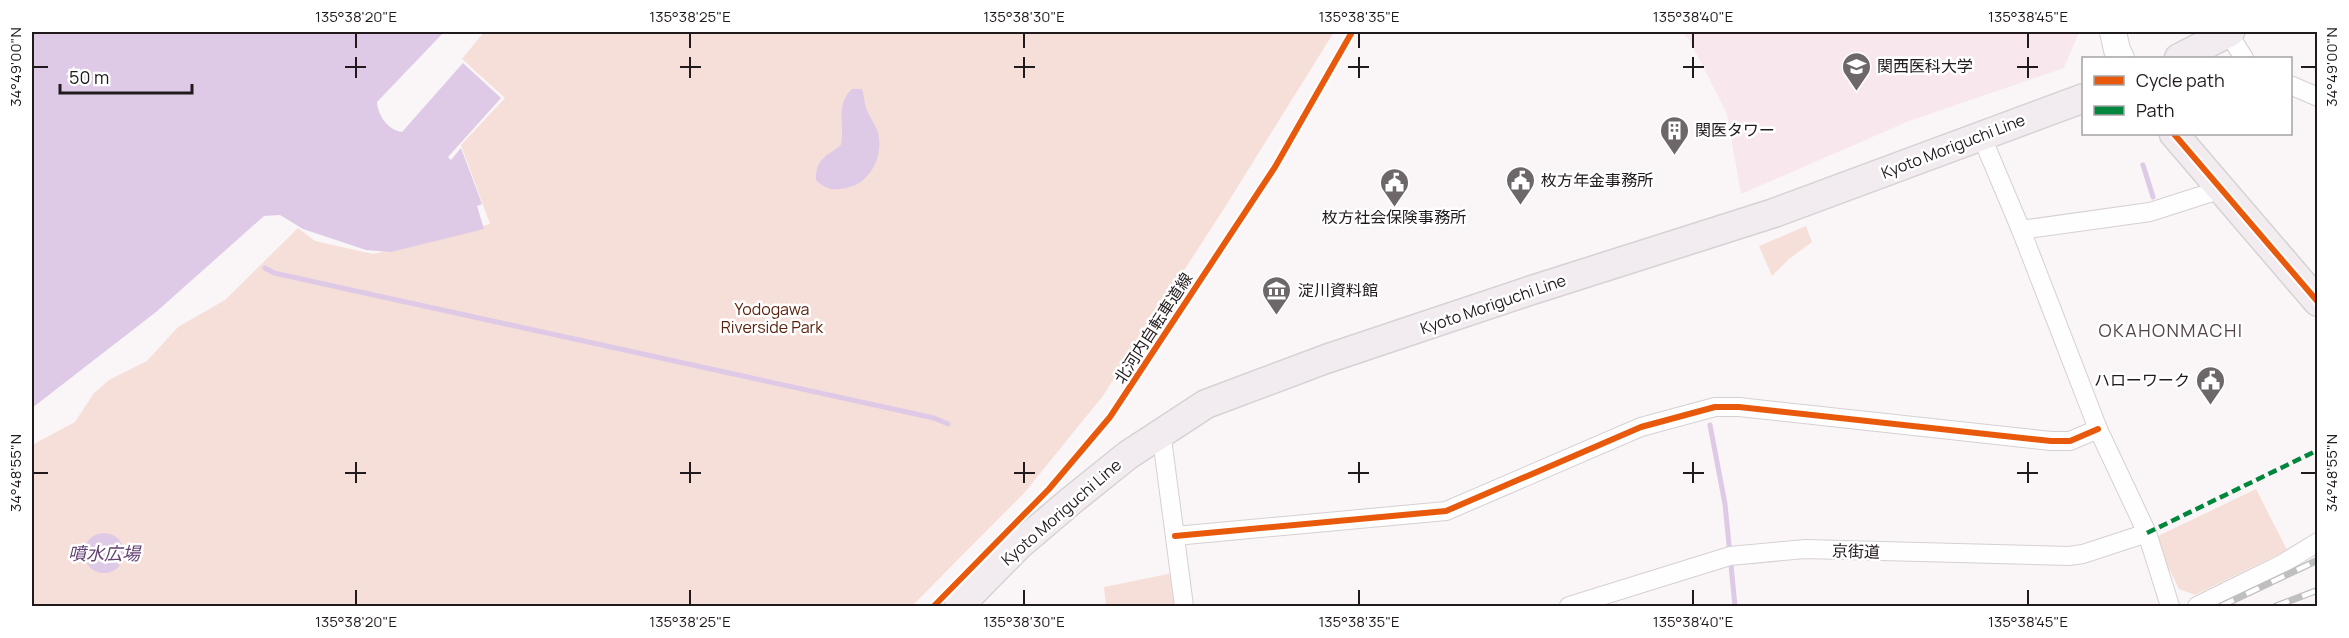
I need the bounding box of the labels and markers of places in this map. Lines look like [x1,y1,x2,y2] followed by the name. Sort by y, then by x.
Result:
[1840,50,1872,92] school or university icon: 関西医科大学
[1877,55,1973,77] place label: 関西医科大学
[1658,114,1690,156] building icon: 関医タワー
[1695,119,1775,141] place label: 関医タワー
[1504,164,1536,206] public building icon: 枚方年金事務所
[1378,166,1410,208] public building icon: 枚方社会保険事務所
[1541,169,1653,191] place label: 枚方年金事務所
[1322,206,1466,228] place label: 枚方社会保険事務所
[1261,274,1293,316] museum icon: 淀川資料館
[1298,279,1378,301] place label: 淀川資料館
[2195,364,2227,406] public building icon: ハローワーク
[2094,369,2190,391] place label: ハローワーク

